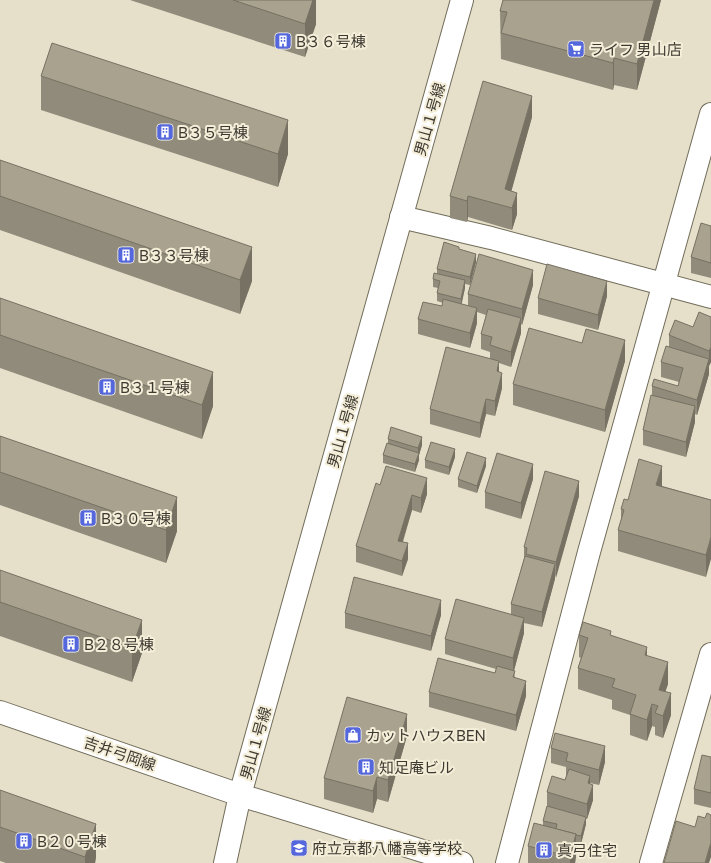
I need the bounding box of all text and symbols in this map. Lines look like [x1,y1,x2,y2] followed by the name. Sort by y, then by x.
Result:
[273,31,293,51] building icon: B３６号棟
[296,32,366,50] place label: B３６号棟
[566,39,586,59] supermarket icon: ライフ 男山店
[589,40,682,58] place label: ライフ 男山店
[410,80,448,158] street label: 男山１号線
[155,122,175,142] building icon: B３５号棟
[178,123,248,141] place label: B３５号棟
[116,245,136,265] building icon: B３３号棟
[139,246,209,264] place label: B３３号棟
[97,377,117,397] building icon: B３１号棟
[120,378,190,396] place label: B３１号棟
[323,392,361,470] street label: 男山１号線
[78,508,98,528] building icon: B３０号棟
[101,509,171,527] place label: B３０号棟
[61,634,81,654] building icon: B２８号棟
[84,635,154,653] place label: B２８号棟
[236,704,274,782] street label: 男山１号線
[343,725,363,745] shop icon: カットハウスBEN
[366,726,486,744] place label: カットハウスBEN
[82,732,158,774] street label: 吉井弓岡線
[356,757,376,777] building icon: 知足庵ビル
[379,758,454,776] place label: 知足庵ビル
[14,831,34,851] building icon: B２０号棟
[37,832,107,850] place label: B２０号棟
[289,838,309,858] school or university icon: 府立京都八幡高等学校
[312,839,462,857] place label: 府立京都八幡高等学校
[534,840,554,860] building icon: 真弓住宅
[557,841,617,859] place label: 真弓住宅

